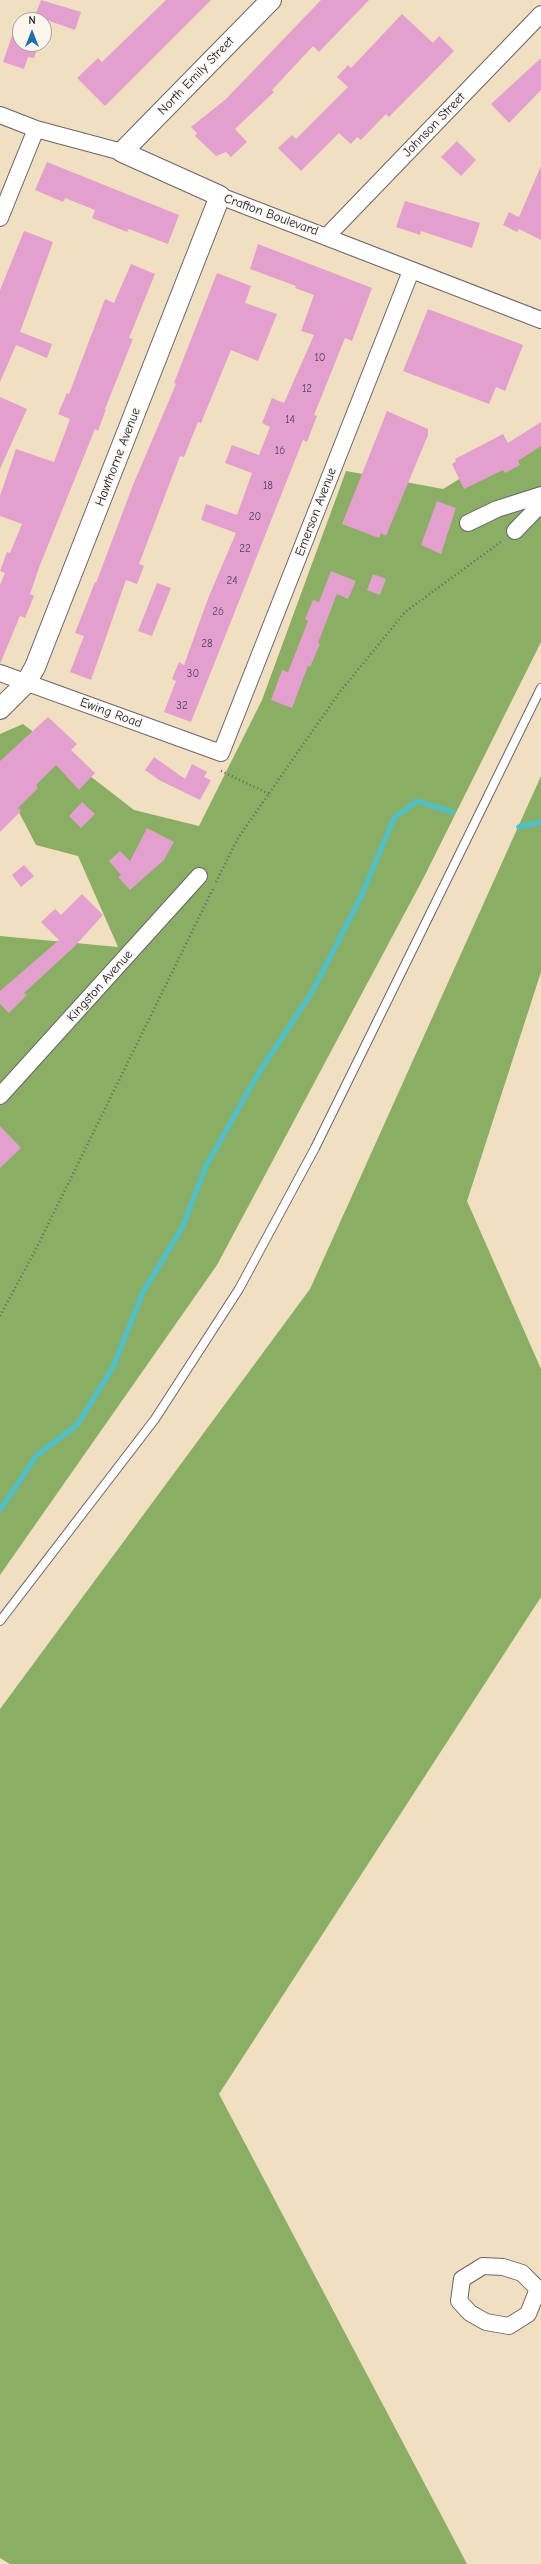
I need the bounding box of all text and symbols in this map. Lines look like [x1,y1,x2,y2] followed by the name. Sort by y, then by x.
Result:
[12,12,52,52] north arrow
[28,14,36,27] text: N
[155,34,237,118] street label: North Emily Street
[399,90,469,160] street label: Johnson Street
[222,191,320,239] street label: Crafton Boulevard
[314,351,326,365] house number: 10
[302,382,312,396] house number: 12
[92,406,144,508] street label: Hawthorne Avenue
[285,413,295,427] house number: 14
[275,444,285,458] house number: 16
[292,466,340,558] street label: Emerson Avenue
[263,479,273,493] house number: 18
[249,510,261,524] house number: 20
[239,542,251,556] house number: 22
[226,574,238,588] house number: 24
[212,605,224,619] house number: 26
[201,637,213,651] house number: 28
[187,667,199,681] house number: 30
[78,695,144,731] street label: Ewing Road
[176,699,188,713] house number: 32
[64,947,136,1025] street label: Kingston Avenue

